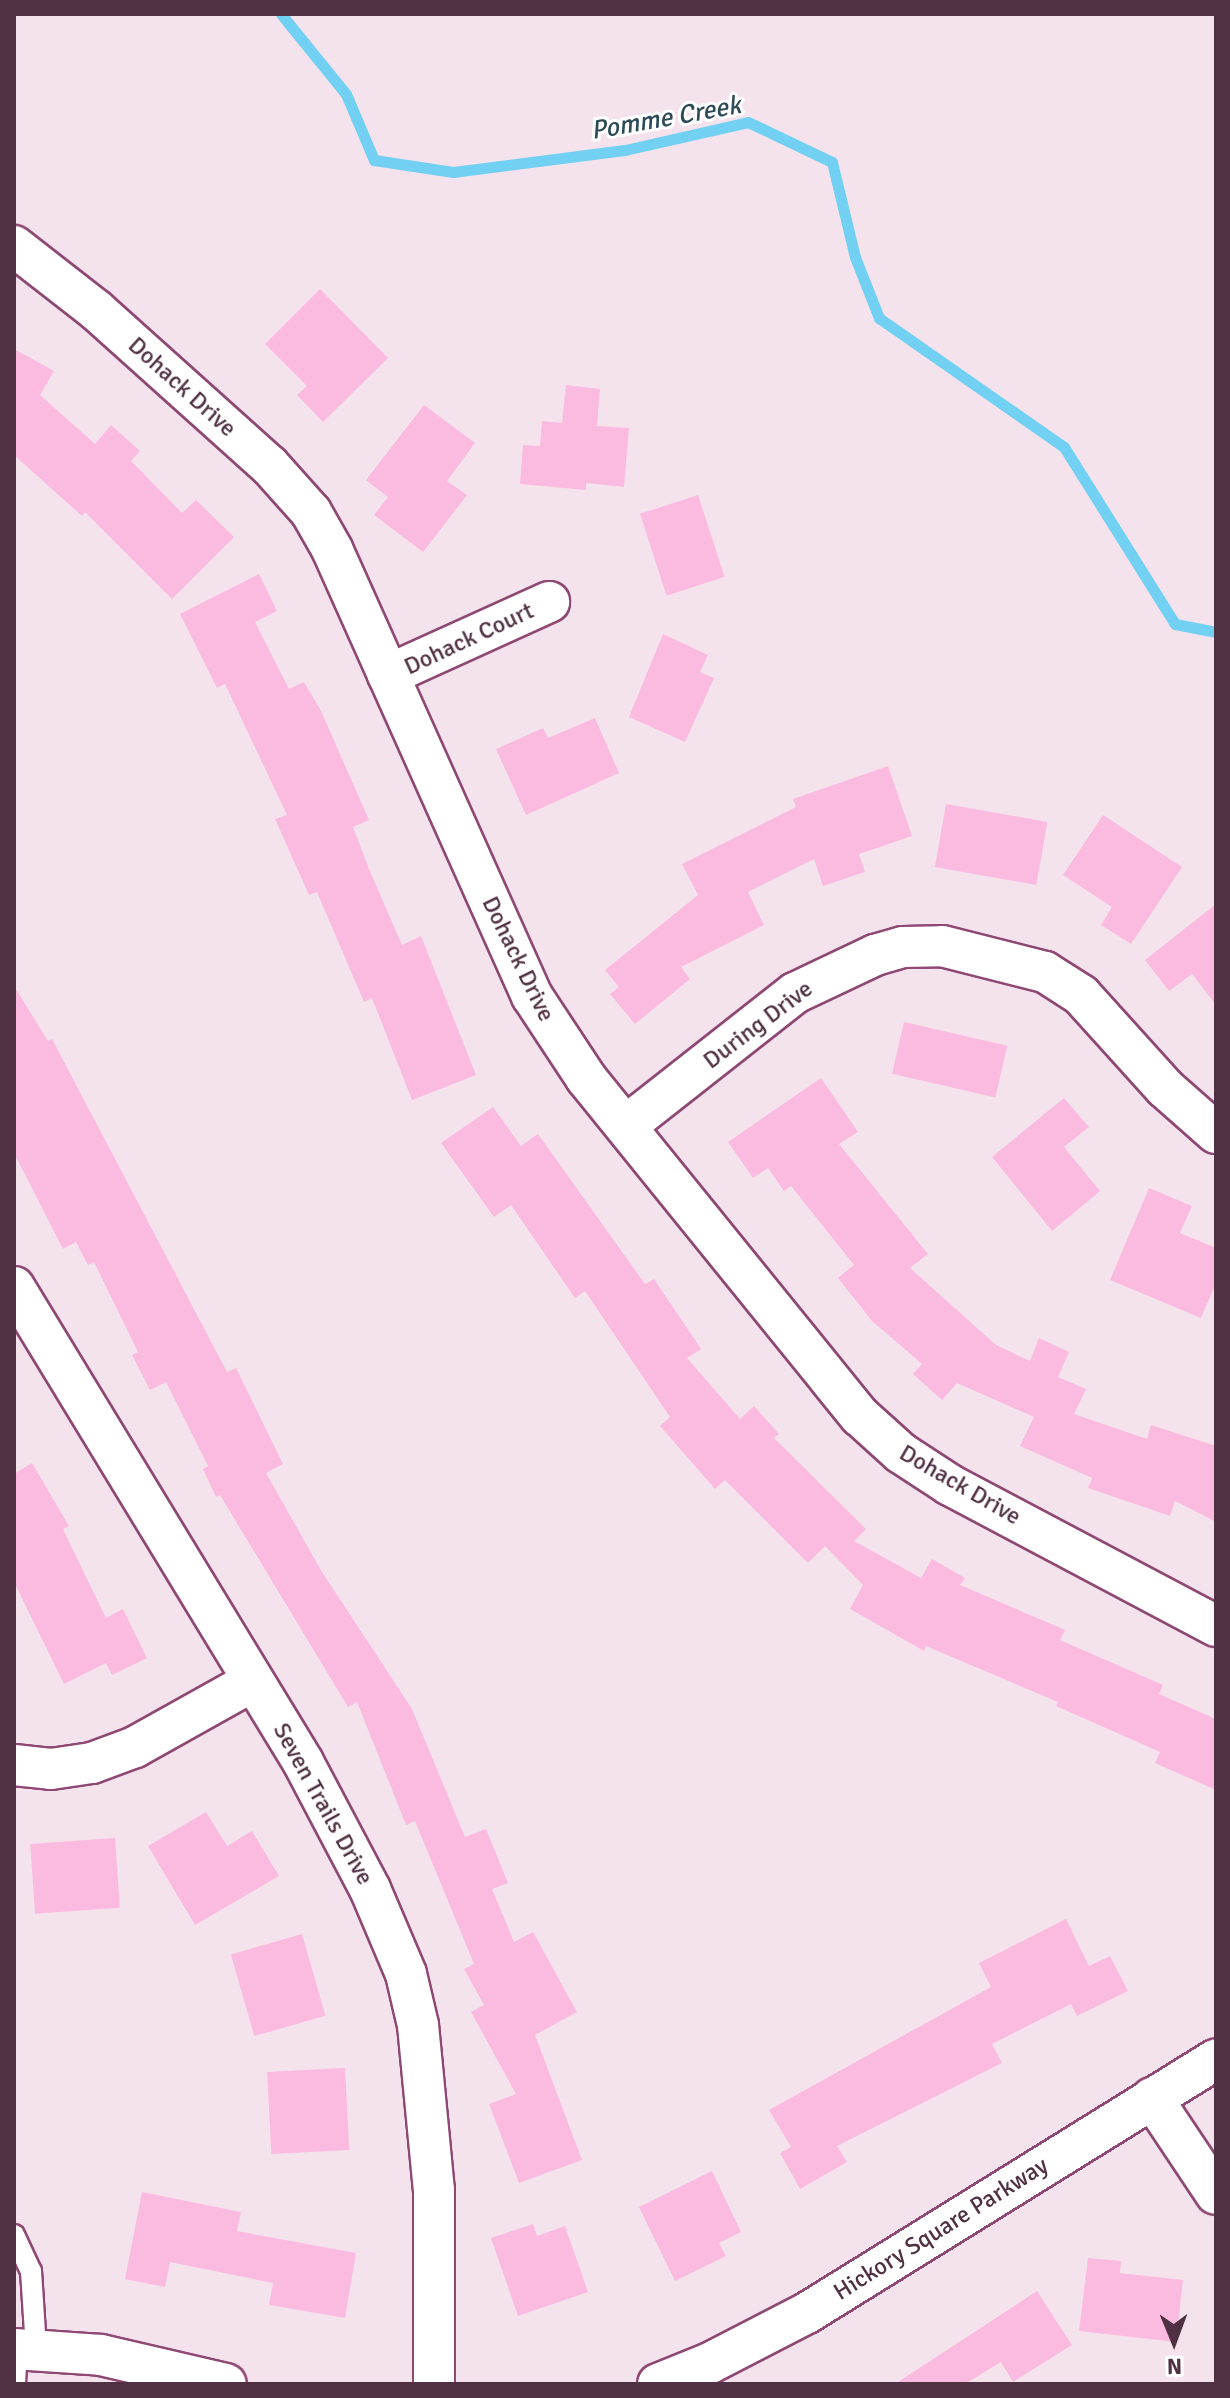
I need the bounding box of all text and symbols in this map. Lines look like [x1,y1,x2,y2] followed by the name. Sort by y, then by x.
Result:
[589,90,743,148] water label: Pomme Creek
[122,331,242,443] street label: Dohack Drive
[400,596,538,682] street label: Dohack Court
[475,892,561,1026] street label: Dohack Drive
[698,975,818,1075] street label: During Drive
[894,1439,1026,1531] street label: Dohack Drive
[267,1718,379,1890] street label: Seven Trails Drive
[829,2151,1053,2307] street label: Hickory Square Parkway
[1134,2302,1214,2382] north arrow
[1167,2353,1182,2380] text: N

